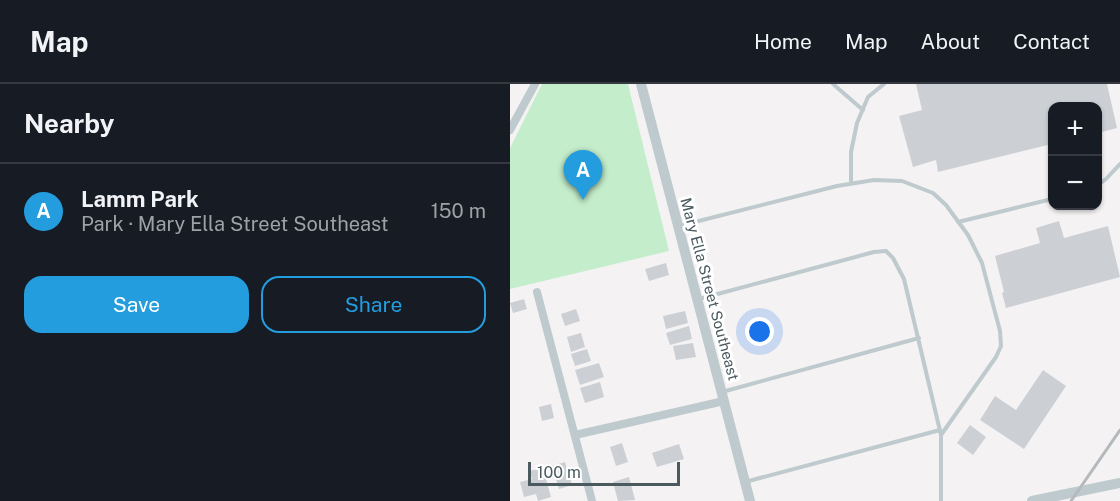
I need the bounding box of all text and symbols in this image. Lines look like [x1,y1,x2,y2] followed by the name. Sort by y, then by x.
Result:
[30,25,89,58] text: Map
[754,29,812,54] text: Home
[845,29,888,54] text: Map
[921,29,980,54] text: About
[1013,29,1090,54] text: Contact
[1048,102,1102,210] map controls
[1048,102,1102,156] button: +
[24,108,114,139] text: Nearby
[564,150,602,200] pin: A
[1048,156,1102,210] button: −
[81,186,199,212] text: Lamm Park
[677,196,743,382] street label: Mary Ella Street Southeast
[36,199,51,223] text: A
[431,199,486,223] text: 150 m
[81,212,389,236] text: Park · Mary Ella Street Southeast
[24,276,249,333] button: Save
[261,276,486,333] button: Share
[745,317,774,346] your location
[528,459,680,486] scale bar
[537,463,581,482] text: 100 m

